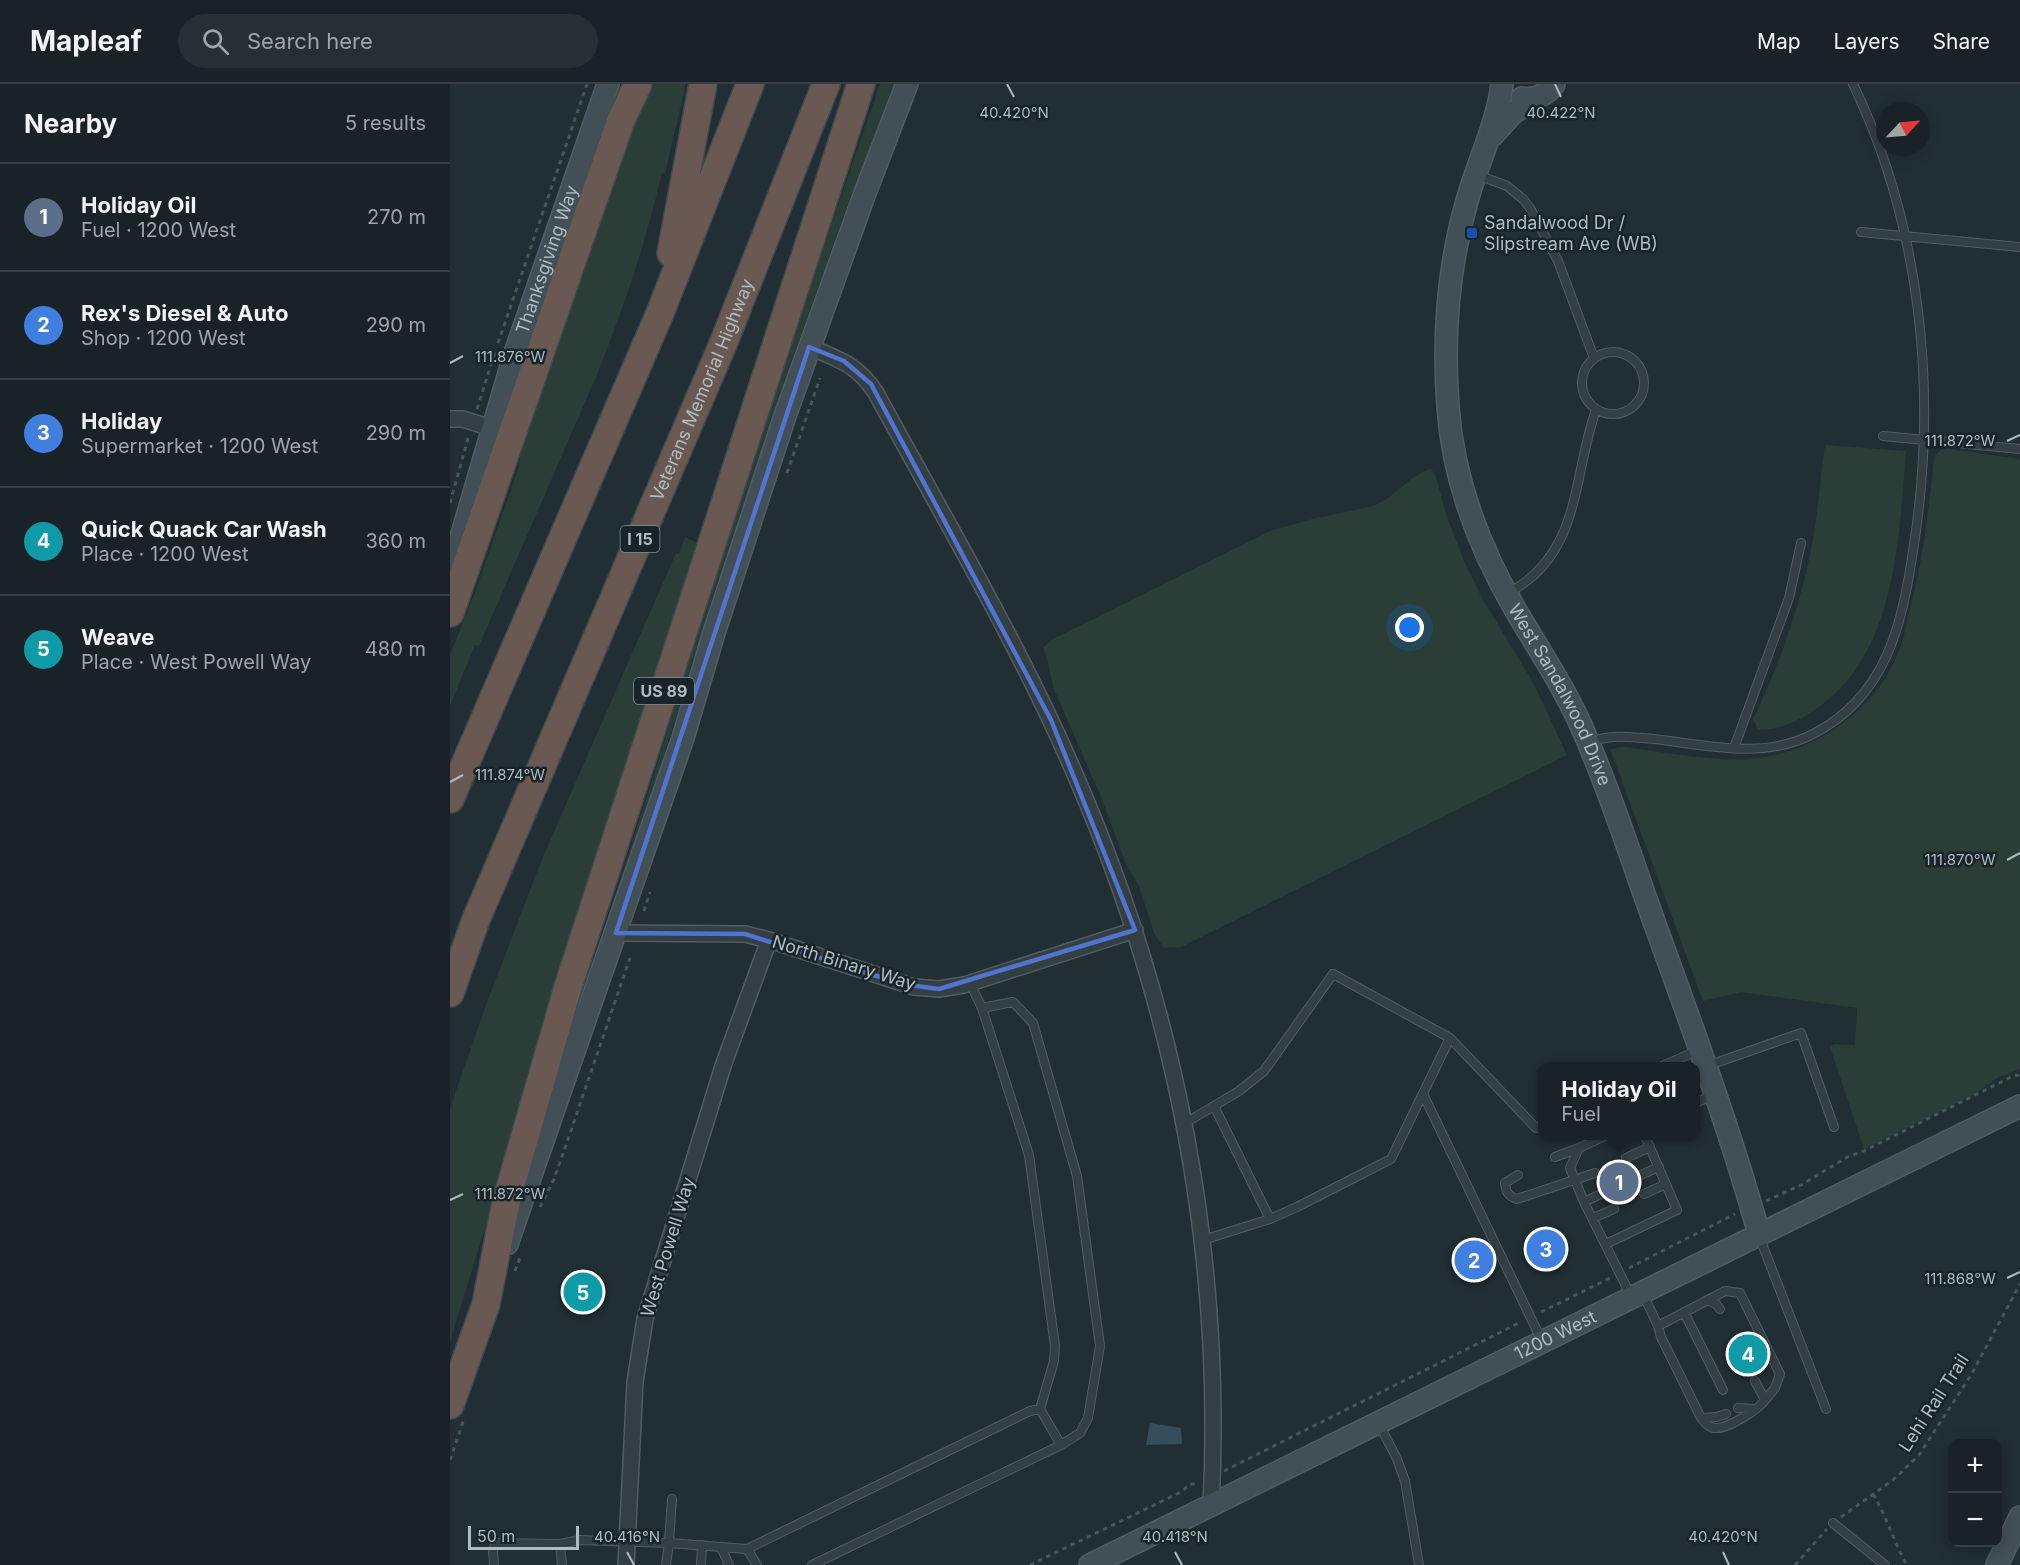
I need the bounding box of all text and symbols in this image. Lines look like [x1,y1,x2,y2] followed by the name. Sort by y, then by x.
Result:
[178,14,598,68] search box
[30,24,142,58] text: Mapleaf
[199,25,232,58] icon: search
[247,28,373,54] text: Search here
[1757,29,1801,54] text: Map
[1834,29,1900,54] text: Layers
[1933,29,1990,54] text: Share
[1876,102,1930,156] north arrow
[979,103,1049,122] text: 40.420°N
[1526,103,1596,122] text: 40.422°N
[24,108,117,139] text: Nearby
[345,111,426,135] text: 5 results
[511,182,582,337] street label: Thanksgiving Way
[81,192,196,218] text: Holiday Oil
[39,205,48,229] text: 1
[367,205,426,229] text: 270 m
[1484,212,1658,254] place label: Sandalwood Dr / Slipstream Ave (WB)
[81,218,236,242] text: Fuel · 1200 West
[1465,226,1479,240] marker: Sandalwood Dr / Slipstream Ave (WB)
[646,276,758,504] street label: Veterans Memorial Highway
[81,300,288,326] text: Rex's Diesel & Auto
[37,313,50,337] text: 2
[366,313,426,337] text: 290 m
[81,326,246,350] text: Shop · 1200 West
[475,347,546,366] text: 111.876°W
[81,408,162,434] text: Holiday
[37,421,50,445] text: 3
[366,421,426,445] text: 290 m
[1925,431,1996,450] text: 111.872°W
[81,434,318,458] text: Supermarket · 1200 West
[81,516,327,542] text: Quick Quack Car Wash
[620,526,660,552] road number: I 15
[37,529,50,553] text: 4
[365,529,426,553] text: 360 m
[81,542,249,566] text: Place · 1200 West
[1504,600,1616,789] street label: West Sandalwood Drive
[1395,613,1424,642] your location
[81,624,154,650] text: Weave
[37,637,50,661] text: 5
[365,637,426,661] text: 480 m
[81,650,311,674] text: Place · West Powell Way
[634,678,694,704] road number: US 89
[475,765,545,784] text: 111.874°W
[1925,850,1996,869] text: 111.870°W
[770,931,918,994] street label: North Binary Way
[1538,1062,1700,1140] popup
[1561,1076,1677,1102] text: Holiday Oil
[1561,1102,1601,1126] text: Fuel
[1600,1160,1638,1204] pin: 1
[636,1174,699,1319] street label: West Powell Way
[475,1184,546,1203] text: 111.872°W
[1526,1226,1566,1272] pin: 3
[1454,1238,1494,1282] pin: 2
[1924,1269,1996,1288] text: 111.868°W
[564,1270,602,1314] pin: 5
[1511,1306,1600,1364] street label: 1200 West
[1728,1332,1768,1376] pin: 4
[1894,1350,1973,1456] street label: Lehi Rail Trail
[1948,1439,2002,1547] map controls
[1948,1439,2002,1493] button: +
[1948,1493,2002,1547] button: −
[468,1523,579,1550] scale bar
[477,1526,515,1546] text: 50 m
[594,1527,660,1546] text: 40.416°N
[1142,1527,1208,1546] text: 40.418°N
[1688,1527,1758,1546] text: 40.420°N

